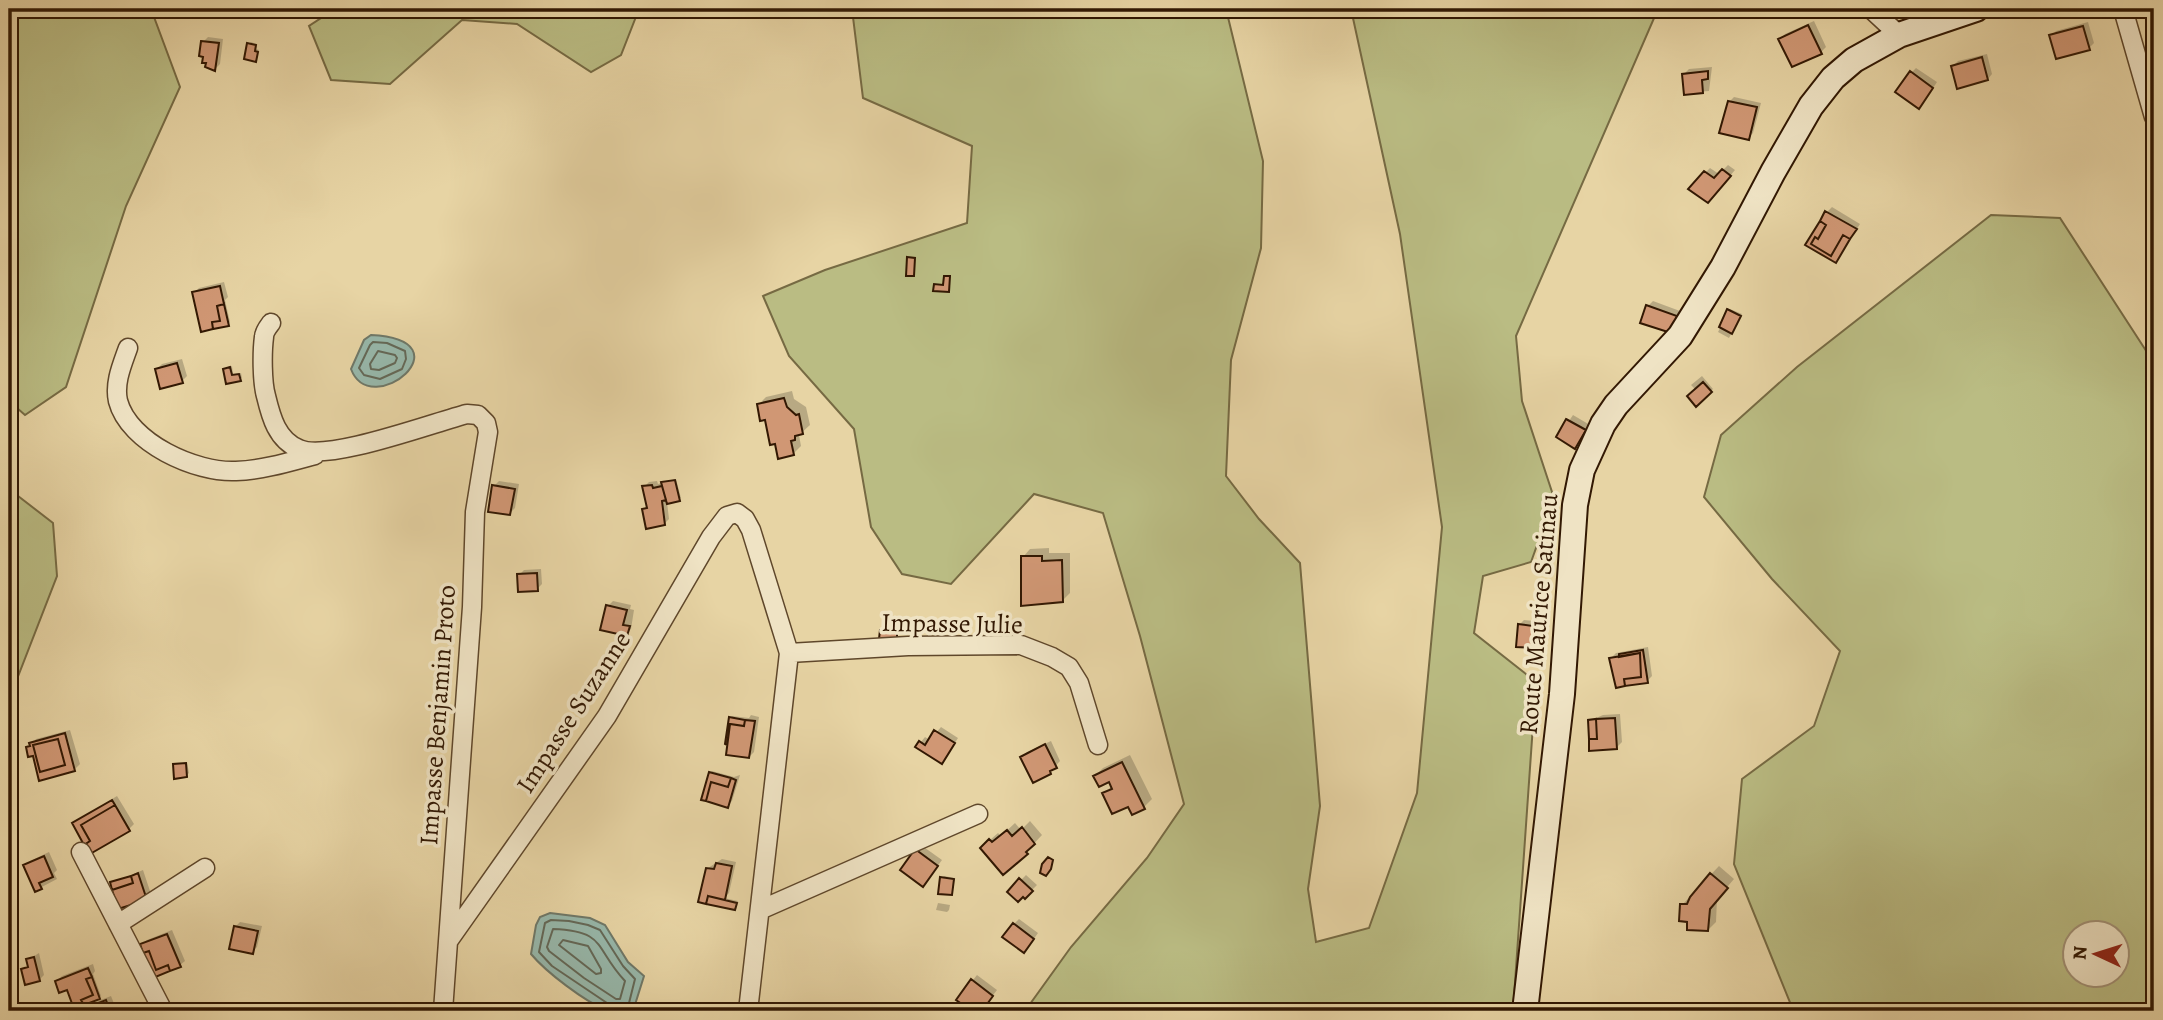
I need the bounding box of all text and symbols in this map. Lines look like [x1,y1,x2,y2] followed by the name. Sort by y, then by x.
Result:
[1511,491,1567,736] street label: Route Maurice Satinau
[411,584,464,846] street label: Impasse Benjamin Proto
[881,605,1023,642] street label: Impasse Julie
[508,625,639,800] street label: Impasse Suzanne
[2062,918,2132,988] north arrow
[2067,945,2094,961] text: N

